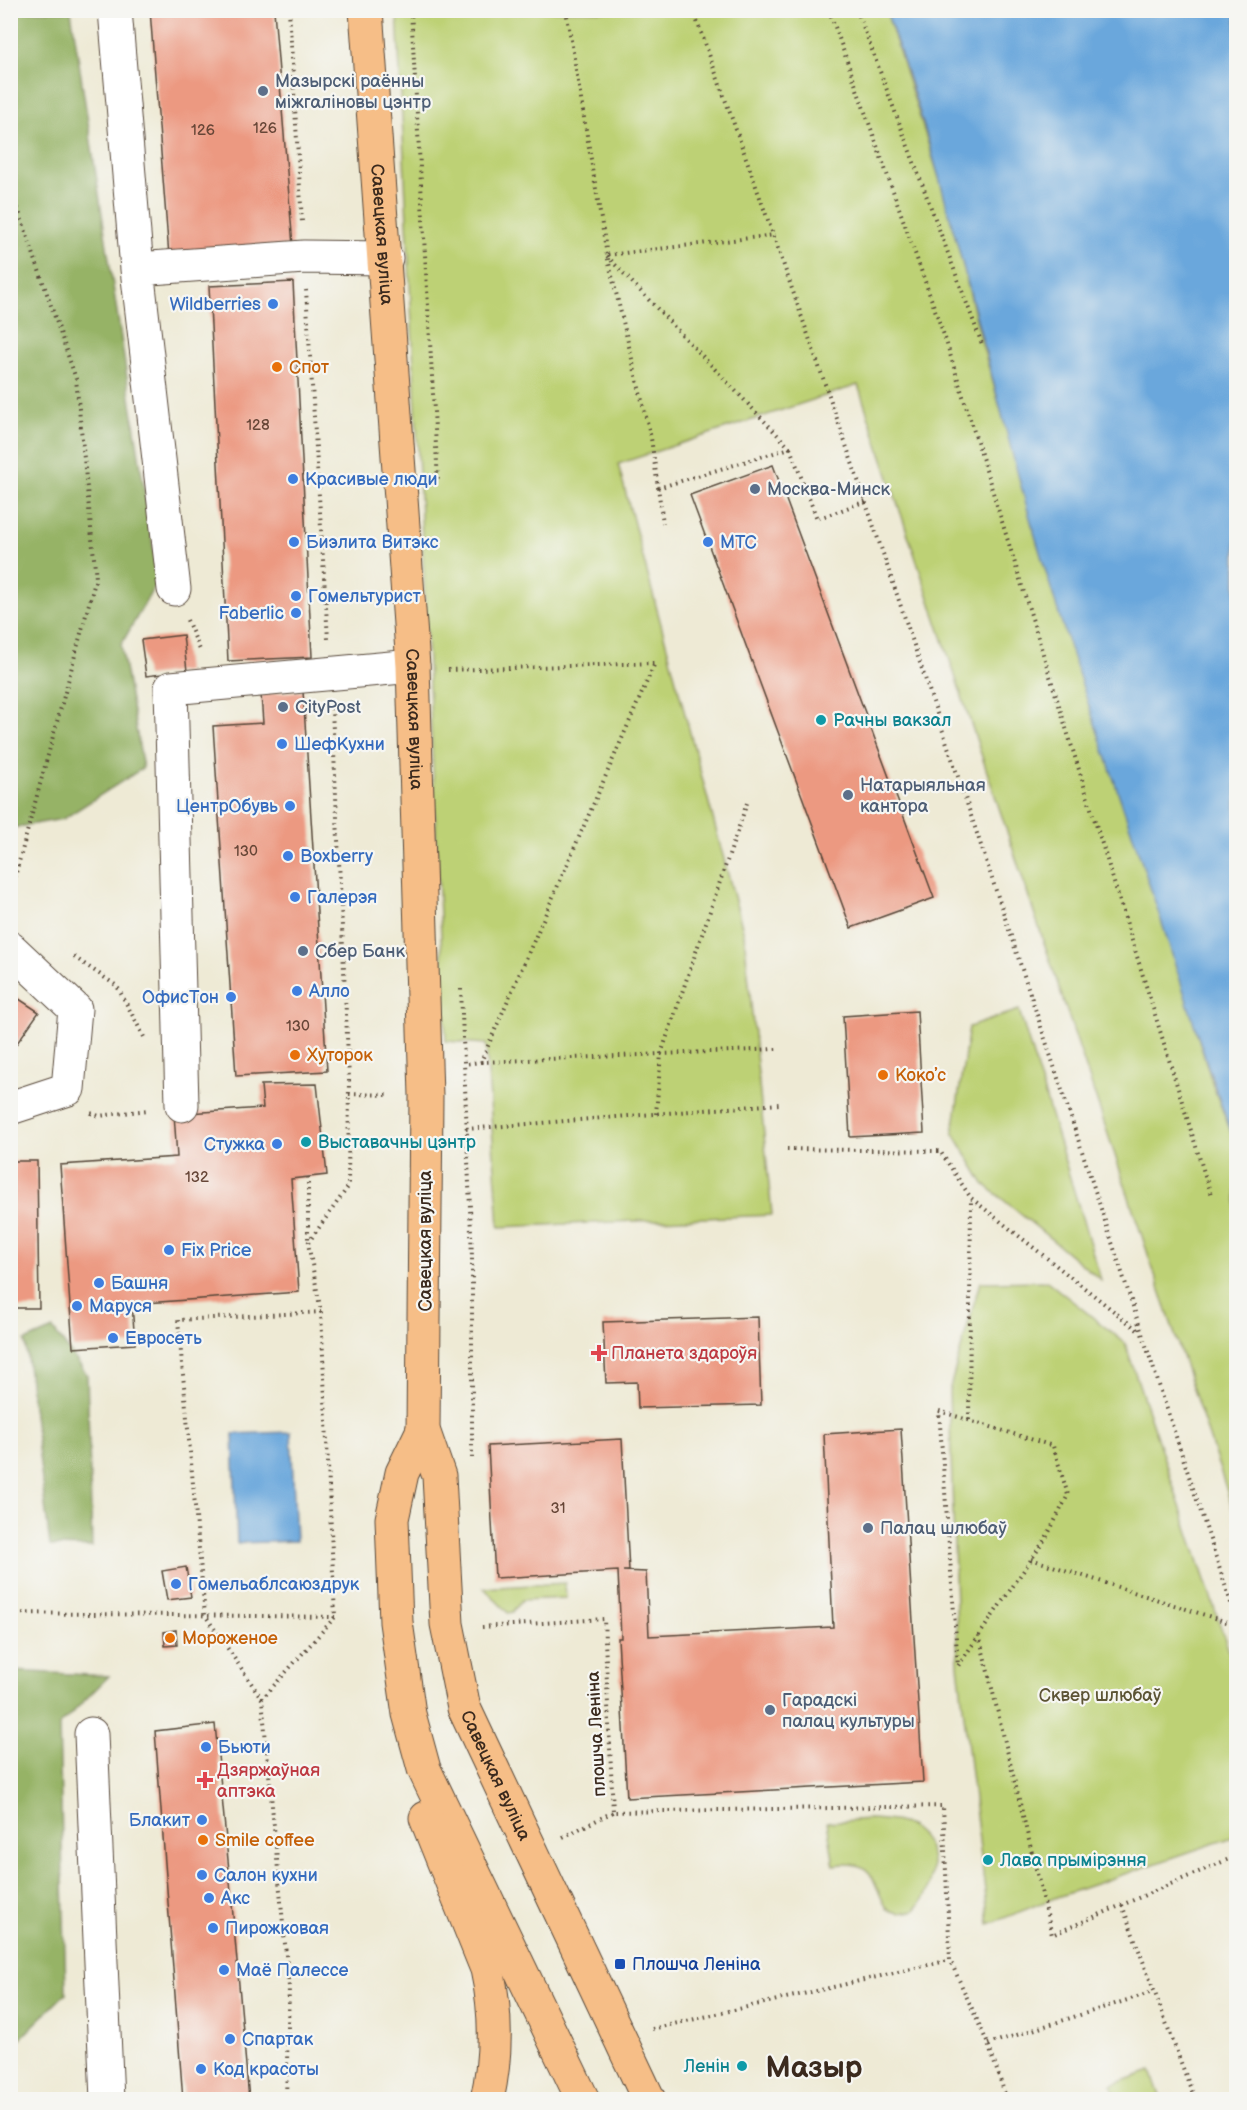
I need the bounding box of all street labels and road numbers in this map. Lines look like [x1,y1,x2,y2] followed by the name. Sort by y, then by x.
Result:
[366,163,397,306] street label: Савецкая вуліца
[401,648,427,791] street label: Савецкая вуліца
[415,1170,436,1312] street label: Савецкая вуліца
[583,1670,610,1797] street label: плошча Леніна
[456,1707,535,1844] street label: Савецкая вуліца

